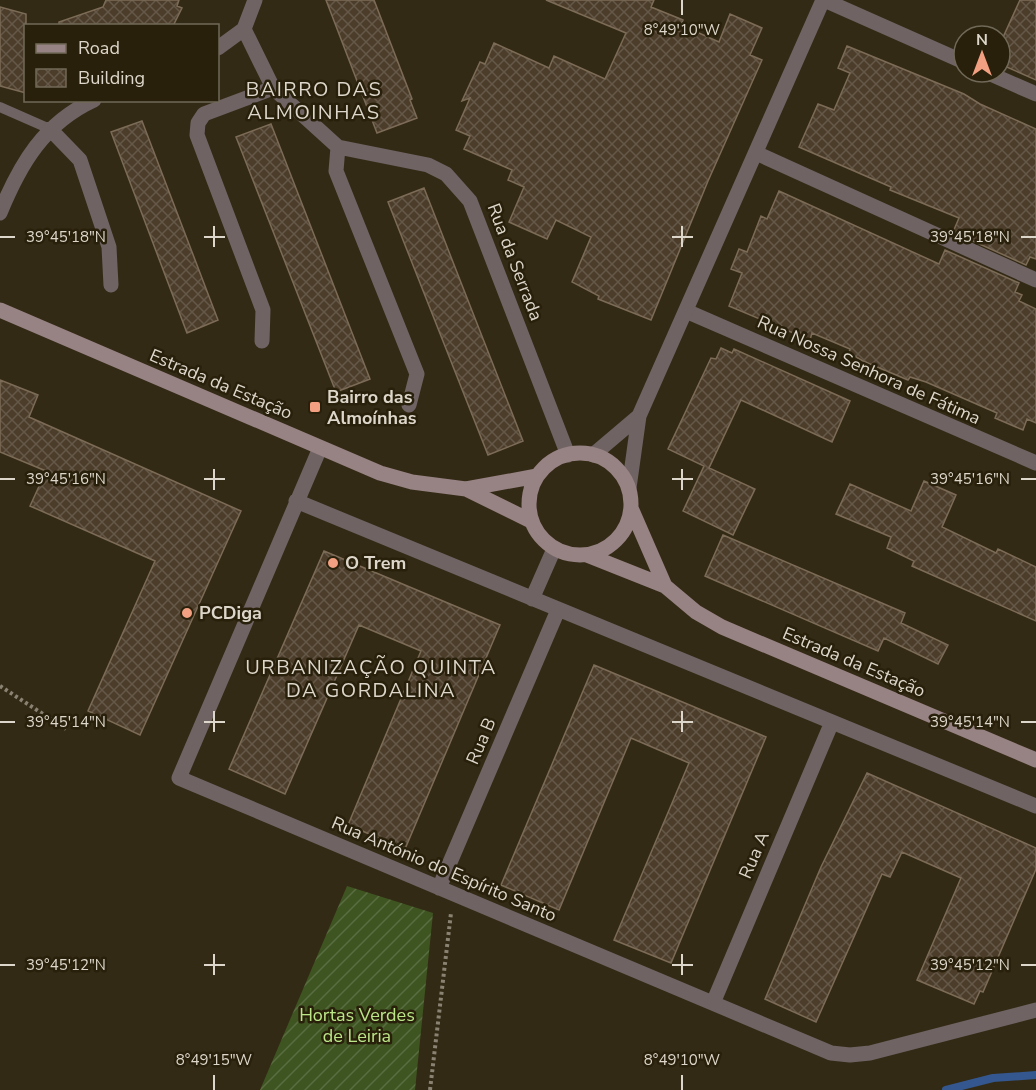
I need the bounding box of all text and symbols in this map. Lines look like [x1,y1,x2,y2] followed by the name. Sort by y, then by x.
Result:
[644,20,721,40] text: 8°49'10"W
[24,24,219,102] legend
[952,24,1012,84] north arrow
[976,29,988,51] text: N
[78,36,120,60] text: Road
[78,66,145,90] text: Building
[246,76,382,126] district label: BAIRRO DAS ALMOINHAS
[482,200,548,324] street label: Rua da Serrada
[26,227,106,247] text: 39°45'18"N
[930,227,1010,247] text: 39°45'18"N
[754,310,984,430] street label: Rua Nossa Senhora de Fátima
[146,343,296,425] street label: Estrada da Estação
[327,385,417,430] place label: Bairro das Almoínhas
[308,400,322,414] marker: Bairro das Almoínhas
[26,469,106,489] text: 39°45'16"N
[930,469,1010,489] text: 39°45'16"N
[345,551,406,575] place label: O Trem
[326,556,340,570] marker: O Trem
[199,601,262,625] place label: PCDiga
[180,606,194,620] marker: PCDiga
[779,621,929,703] street label: Estrada da Estação
[245,654,497,704] district label: URBANIZAÇÃO QUINTA DA GORDALINA
[26,712,106,732] text: 39°45'14"N
[930,712,1010,732] text: 39°45'14"N
[460,714,502,768] street label: Rua B
[328,811,560,927] street label: Rua António do Espírito Santo
[733,828,775,882] street label: Rua A
[26,955,106,975] text: 39°45'12"N
[930,955,1010,975] text: 39°45'12"N
[299,1003,415,1048] park label: Hortas Verdes de Leiria
[176,1050,253,1070] text: 8°49'15"W
[644,1050,721,1070] text: 8°49'10"W

